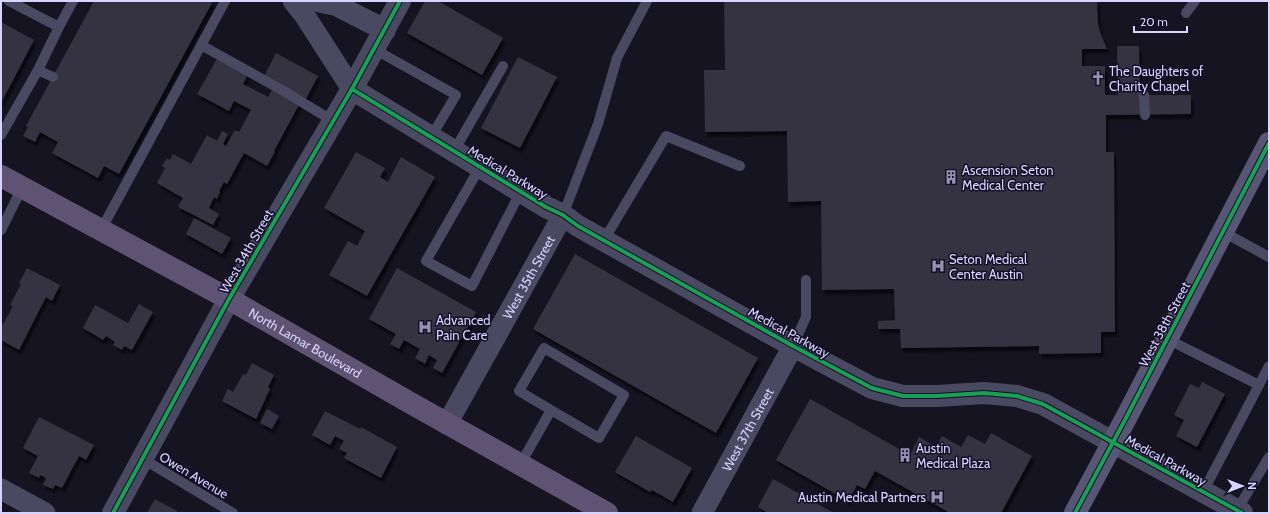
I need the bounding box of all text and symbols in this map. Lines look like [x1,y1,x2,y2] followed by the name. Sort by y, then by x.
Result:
[1134,8,1187,34] scale bar
[1140,14,1168,29] text: 20 m
[1109,63,1204,94] place label: The Daughters of Charity Chapel
[1090,70,1106,86] church icon: The Daughters of Charity Chapel
[465,142,551,202] street label: Medical Parkway
[962,162,1054,193] place label: Ascension Seton Medical Center
[943,169,959,185] building icon: Ascension Seton Medical Center
[216,206,277,295] street label: West 34th Street
[499,232,558,322] street label: West 35th Street
[949,251,1027,282] place label: Seton Medical Center Austin
[930,258,946,274] hospital icon: Seton Medical Center Austin
[1135,278,1193,369] street label: West 38th Street
[746,303,833,361] street label: Medical Parkway
[246,304,364,381] street label: North Lamar Boulevard
[436,312,491,343] place label: Advanced Pain Care
[417,319,433,335] hospital icon: Advanced Pain Care
[718,385,777,474] street label: West 37th Street
[1123,431,1210,489] street label: Medical Parkway
[916,440,991,471] place label: Austin Medical Plaza
[897,447,913,463] building icon: Austin Medical Plaza
[157,448,232,502] street label: Owen Avenue
[1222,466,1262,506] north arrow
[1245,482,1259,490] text: N
[798,489,927,505] place label: Austin Medical Partners
[929,489,945,505] hospital icon: Austin Medical Partners

